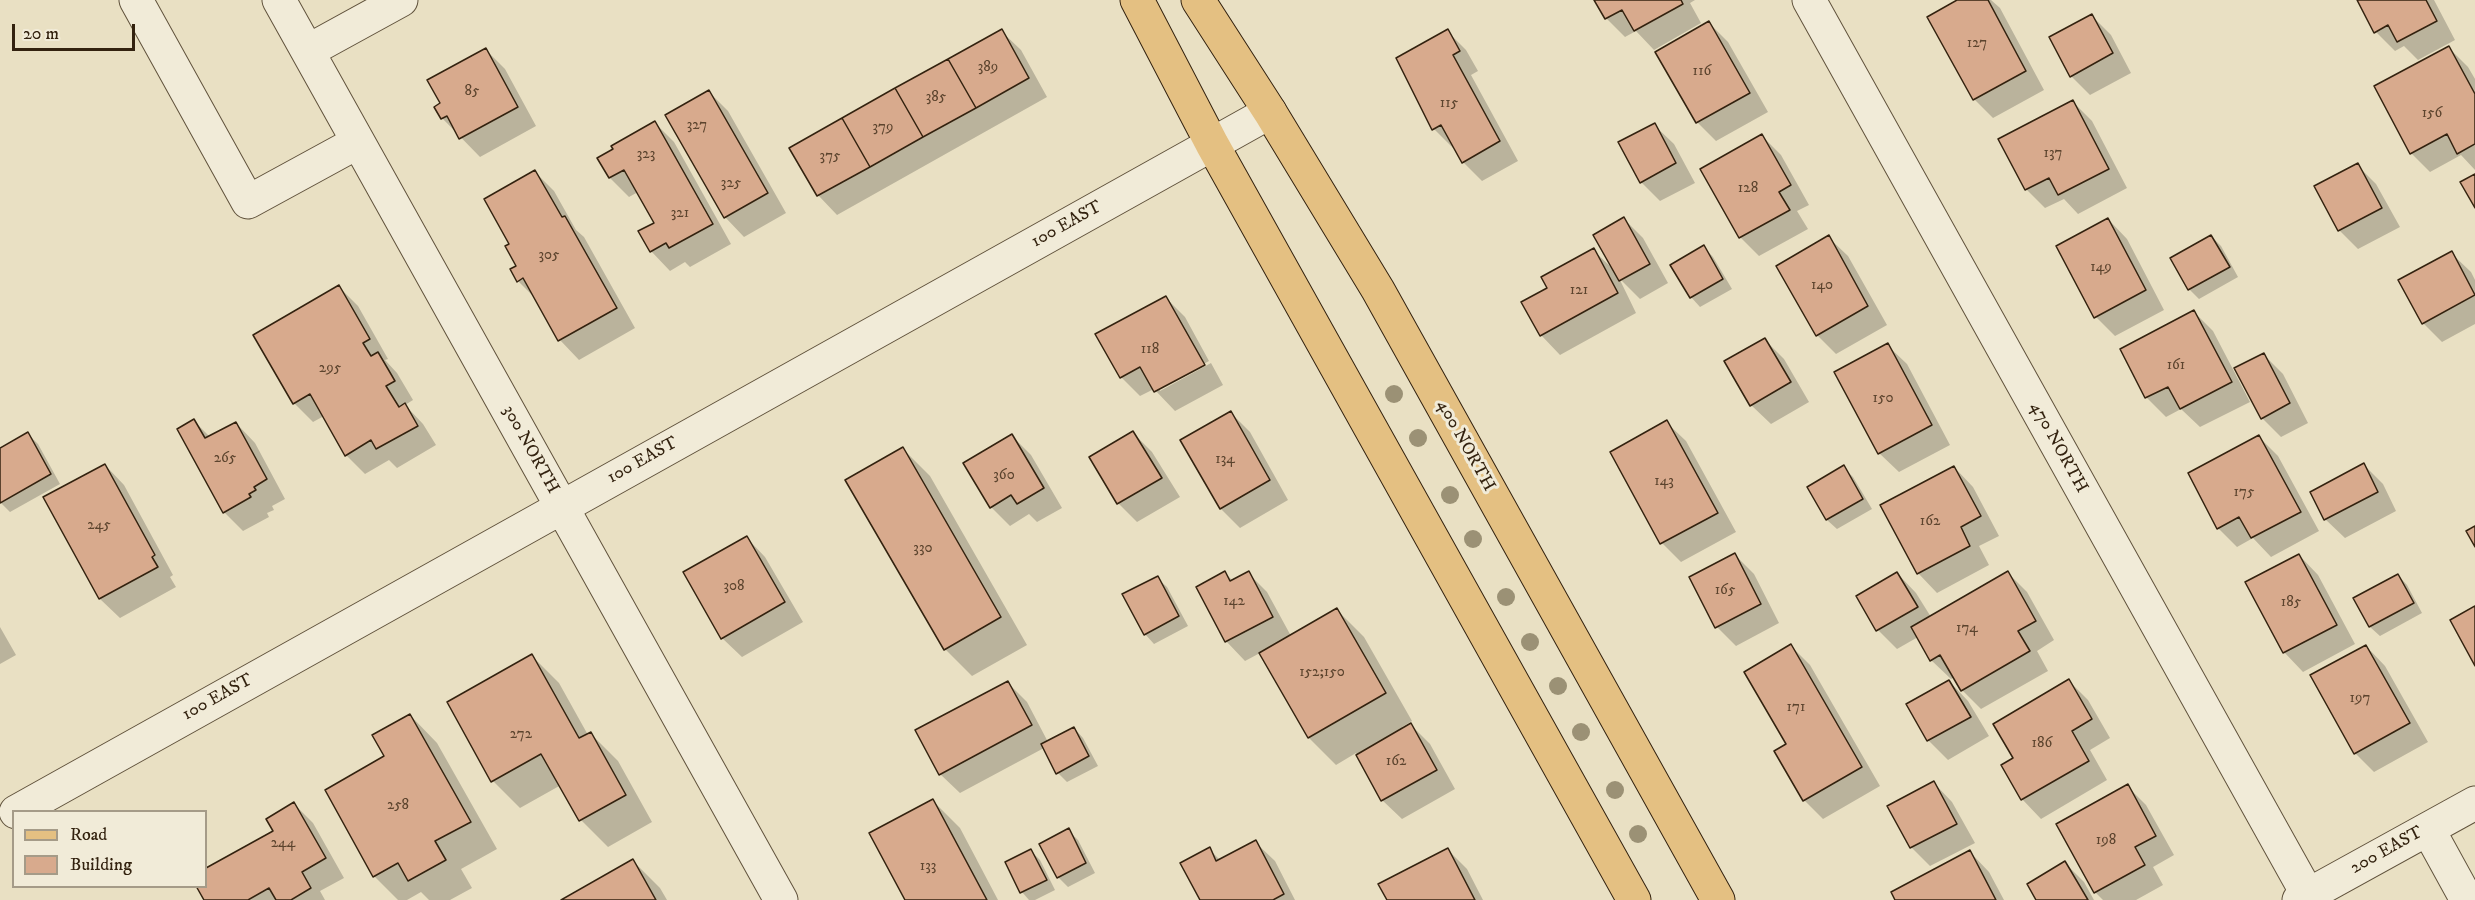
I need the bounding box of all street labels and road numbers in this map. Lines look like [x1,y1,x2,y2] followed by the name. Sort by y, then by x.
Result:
[1028,197,1106,253] street label: 100 EAST
[1431,396,1499,496] street label: 400 NORTH
[2024,399,2092,497] street label: 470 NORTH
[497,402,563,498] street label: 300 NORTH
[604,433,682,489] street label: 100 EAST
[179,670,257,726] street label: 100 EAST
[2347,822,2427,880] street label: 200 EAST

